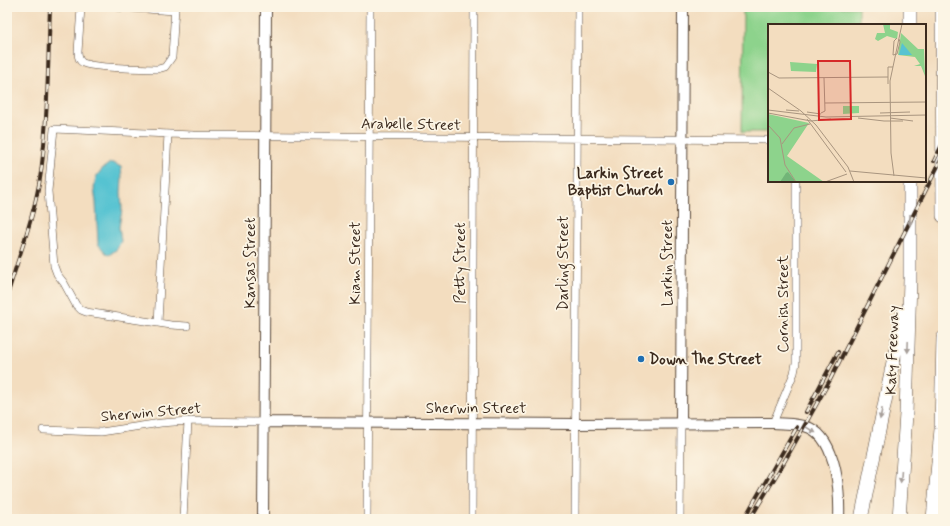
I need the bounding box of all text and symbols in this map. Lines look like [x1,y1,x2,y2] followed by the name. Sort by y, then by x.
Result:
[768,24,926,182] inset map
[361,114,461,136] street label: Arabelle Street
[568,164,663,201] place label: Larkin Street Baptist Church
[666,177,676,187] marker: Larkin Street Baptist Church
[907,214,913,227] one-way arrow
[554,215,575,311] street label: Darling Street
[241,217,261,309] street label: Kansas Street
[658,219,678,306] street label: Larkin Street
[346,221,366,305] street label: Kiam Street
[451,222,471,304] street label: Petty Street
[774,255,794,353] street label: Cornish Street
[881,305,905,395] street label: Katy Freeway
[905,341,911,354] one-way arrow
[649,350,762,370] place label: Down The Street
[636,354,646,364] marker: Down The Street
[100,399,202,427] street label: Sherwin Street
[426,399,526,419] street label: Sherwin Street
[878,408,884,421] one-way arrow
[805,426,817,433] one-way arrow
[898,471,905,483] one-way arrow

